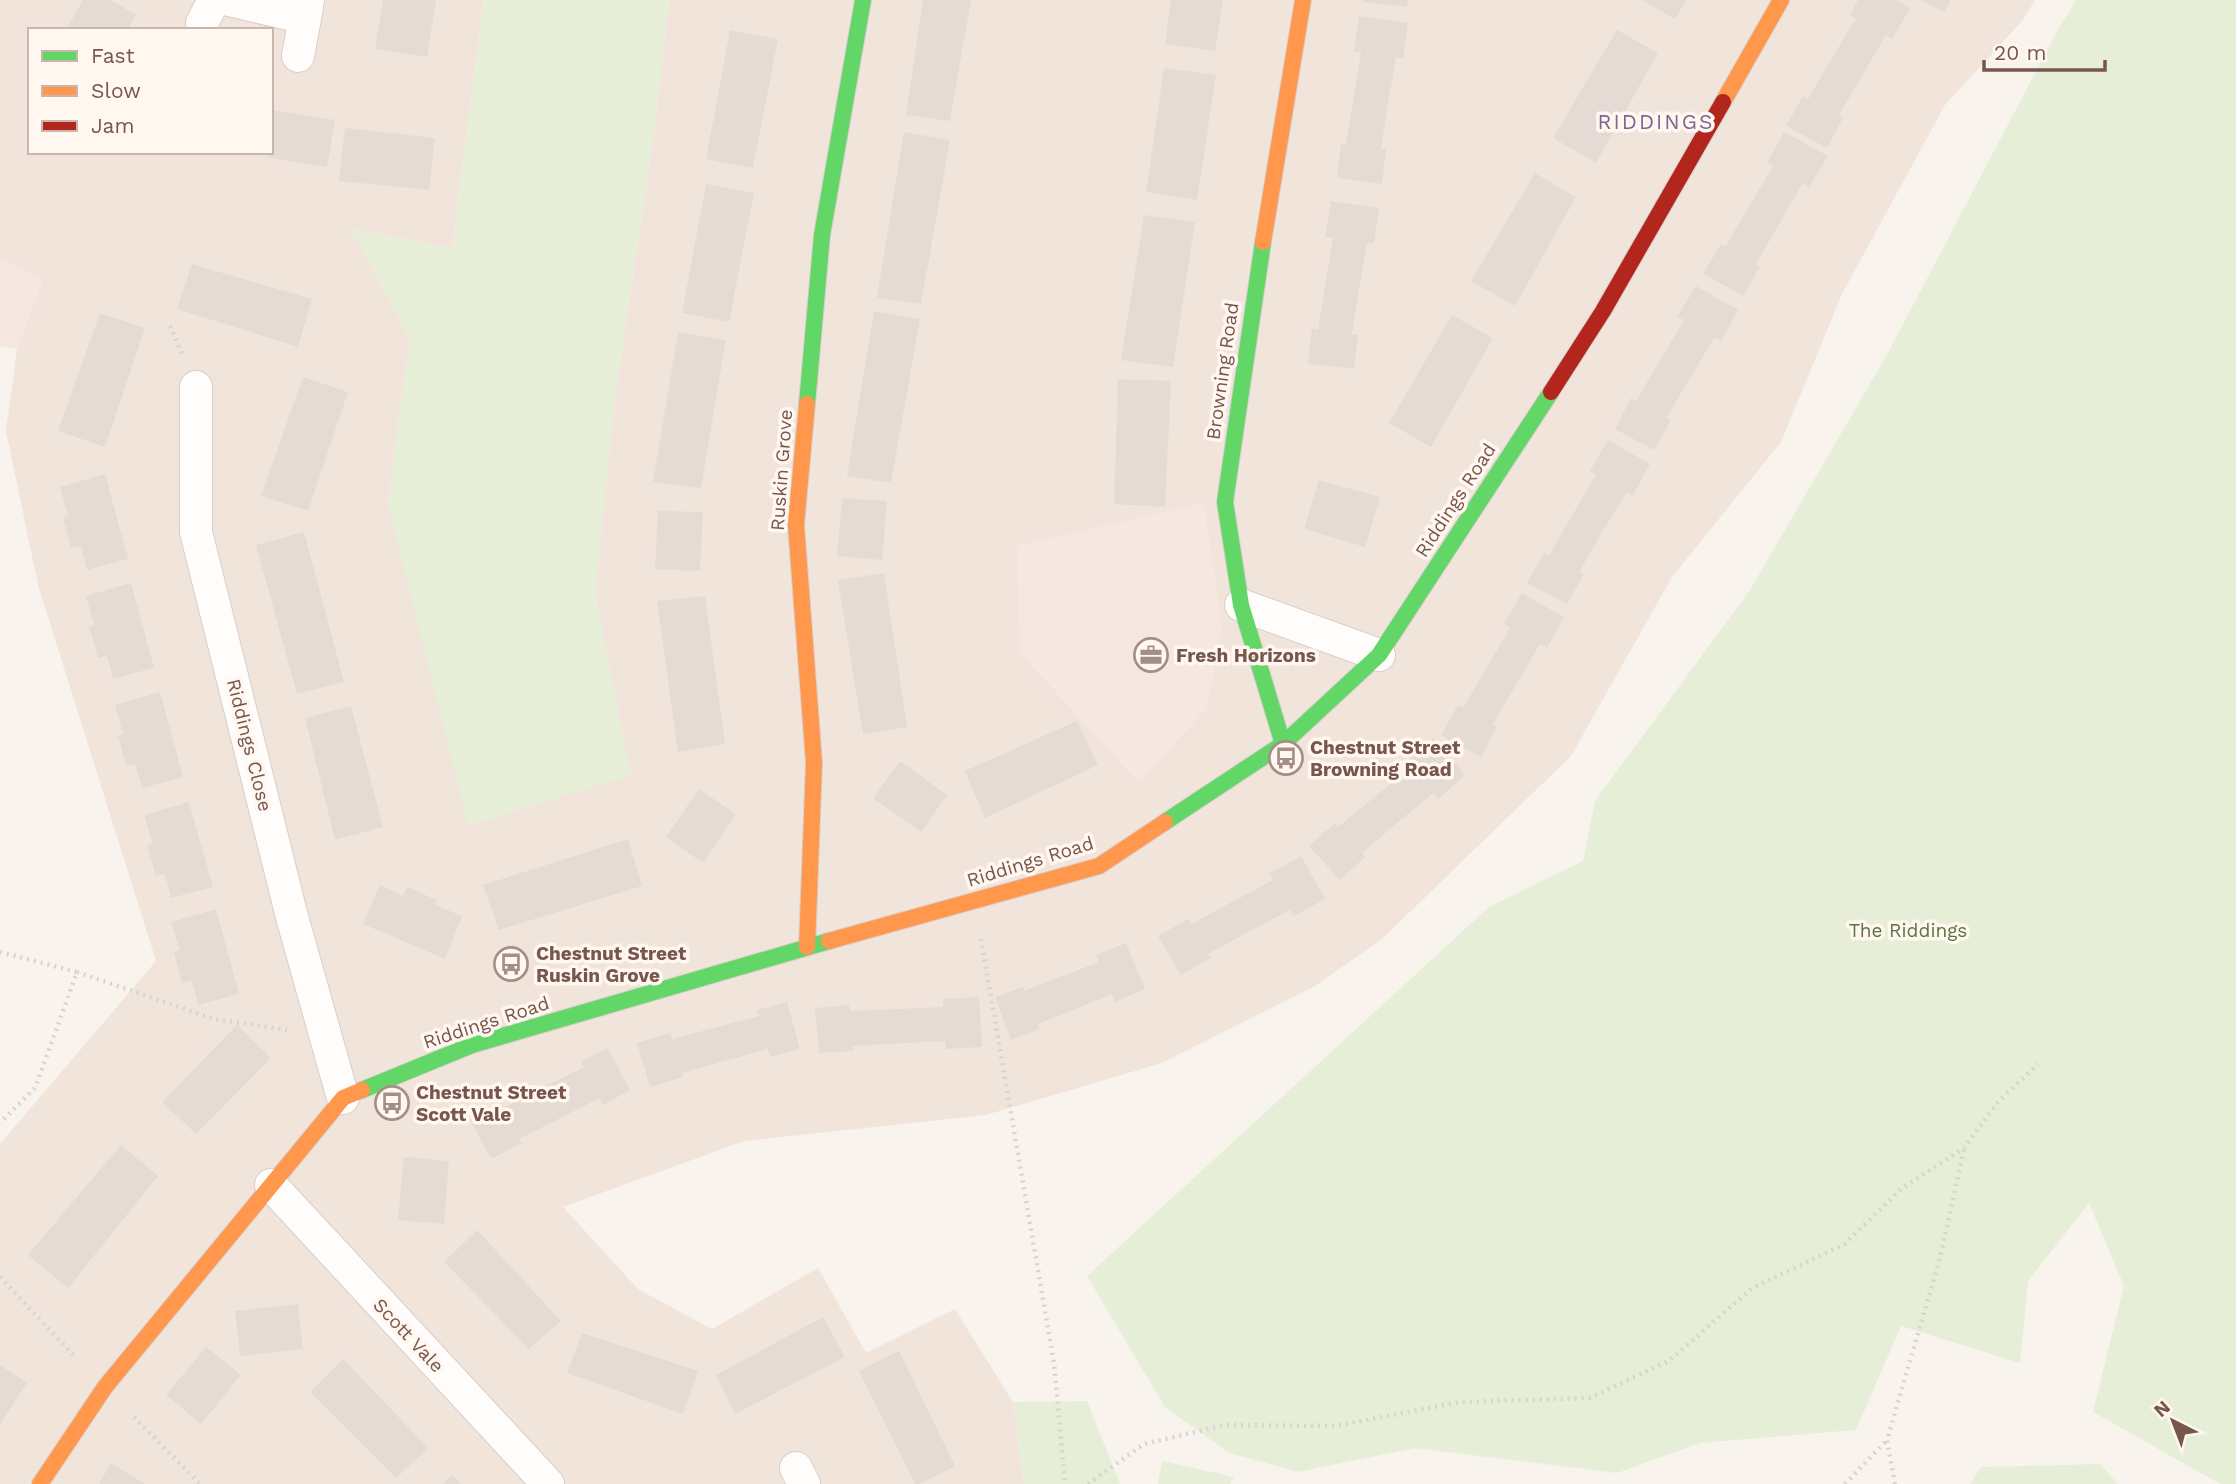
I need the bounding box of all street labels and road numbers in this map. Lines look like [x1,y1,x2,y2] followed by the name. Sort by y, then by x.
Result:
[1201,301,1244,441] street label: Browning Road
[766,409,797,532] street label: Ruskin Grove
[1410,439,1501,562] street label: Riddings Road
[222,676,277,814] street label: Riddings Close
[964,831,1096,892] street label: Riddings Road
[420,991,552,1054] street label: Riddings Road
[368,1293,449,1377] street label: Scott Vale

